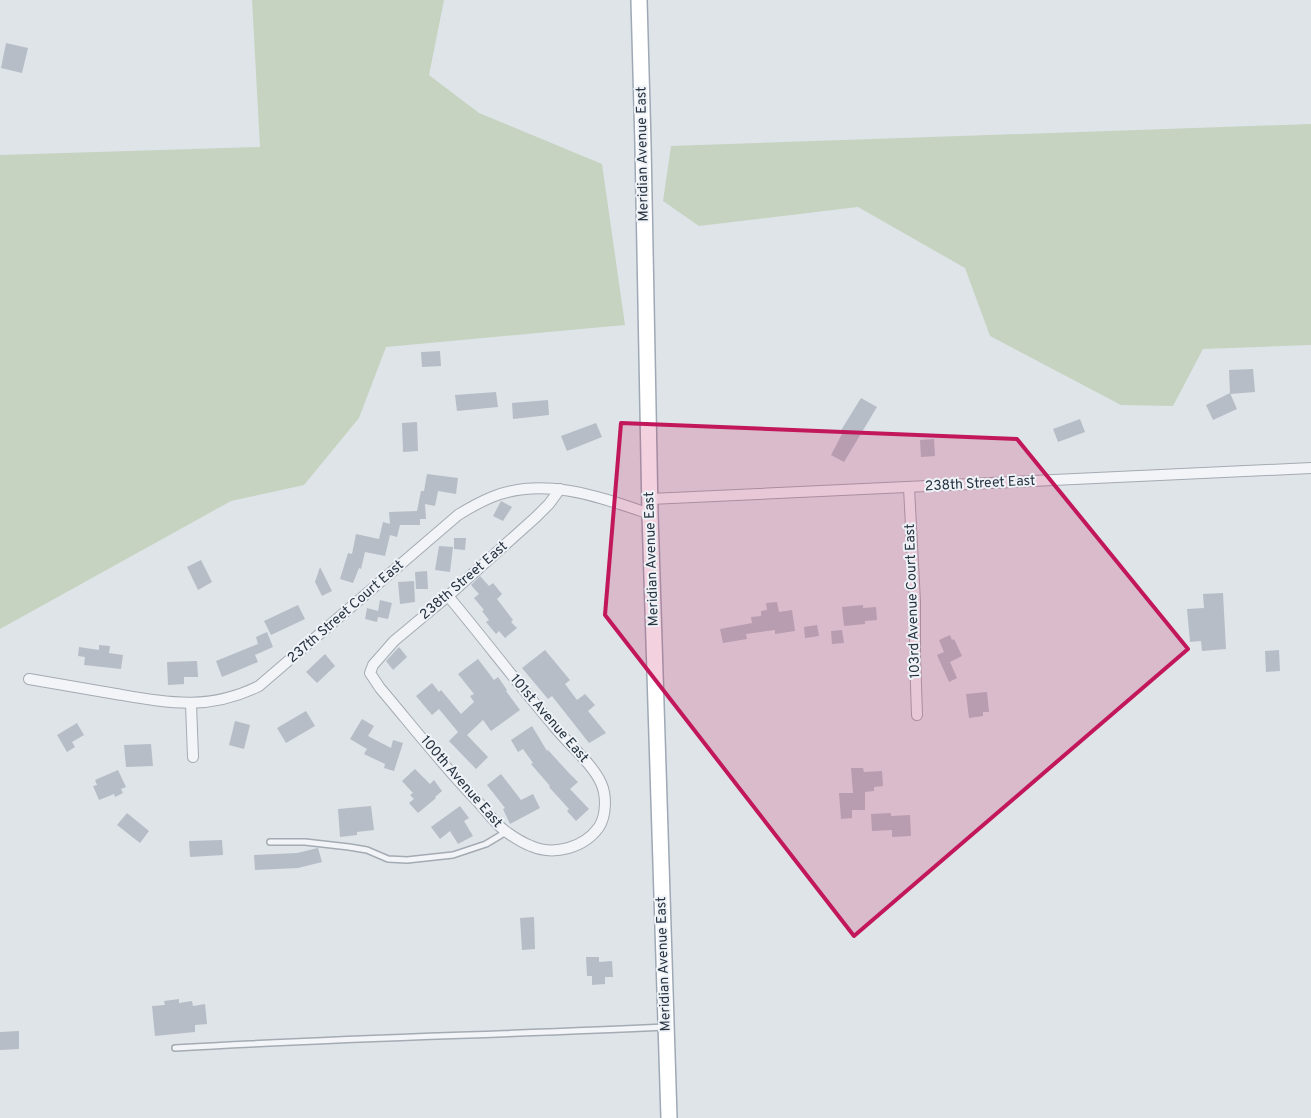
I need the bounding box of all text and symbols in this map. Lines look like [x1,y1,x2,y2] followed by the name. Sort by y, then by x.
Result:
[633,86,653,222] street label: Meridian Avenue East
[924,473,1036,495] street label: 238th Street East
[641,491,663,627] street label: Meridian Avenue East
[902,523,924,679] street label: 103rd Avenue Court East
[417,538,511,624] street label: 238th Street East
[284,557,408,667] street label: 237th Street Court East
[506,672,592,766] street label: 101st Avenue East
[416,733,506,831] street label: 100th Avenue East
[653,896,675,1032] street label: Meridian Avenue East

